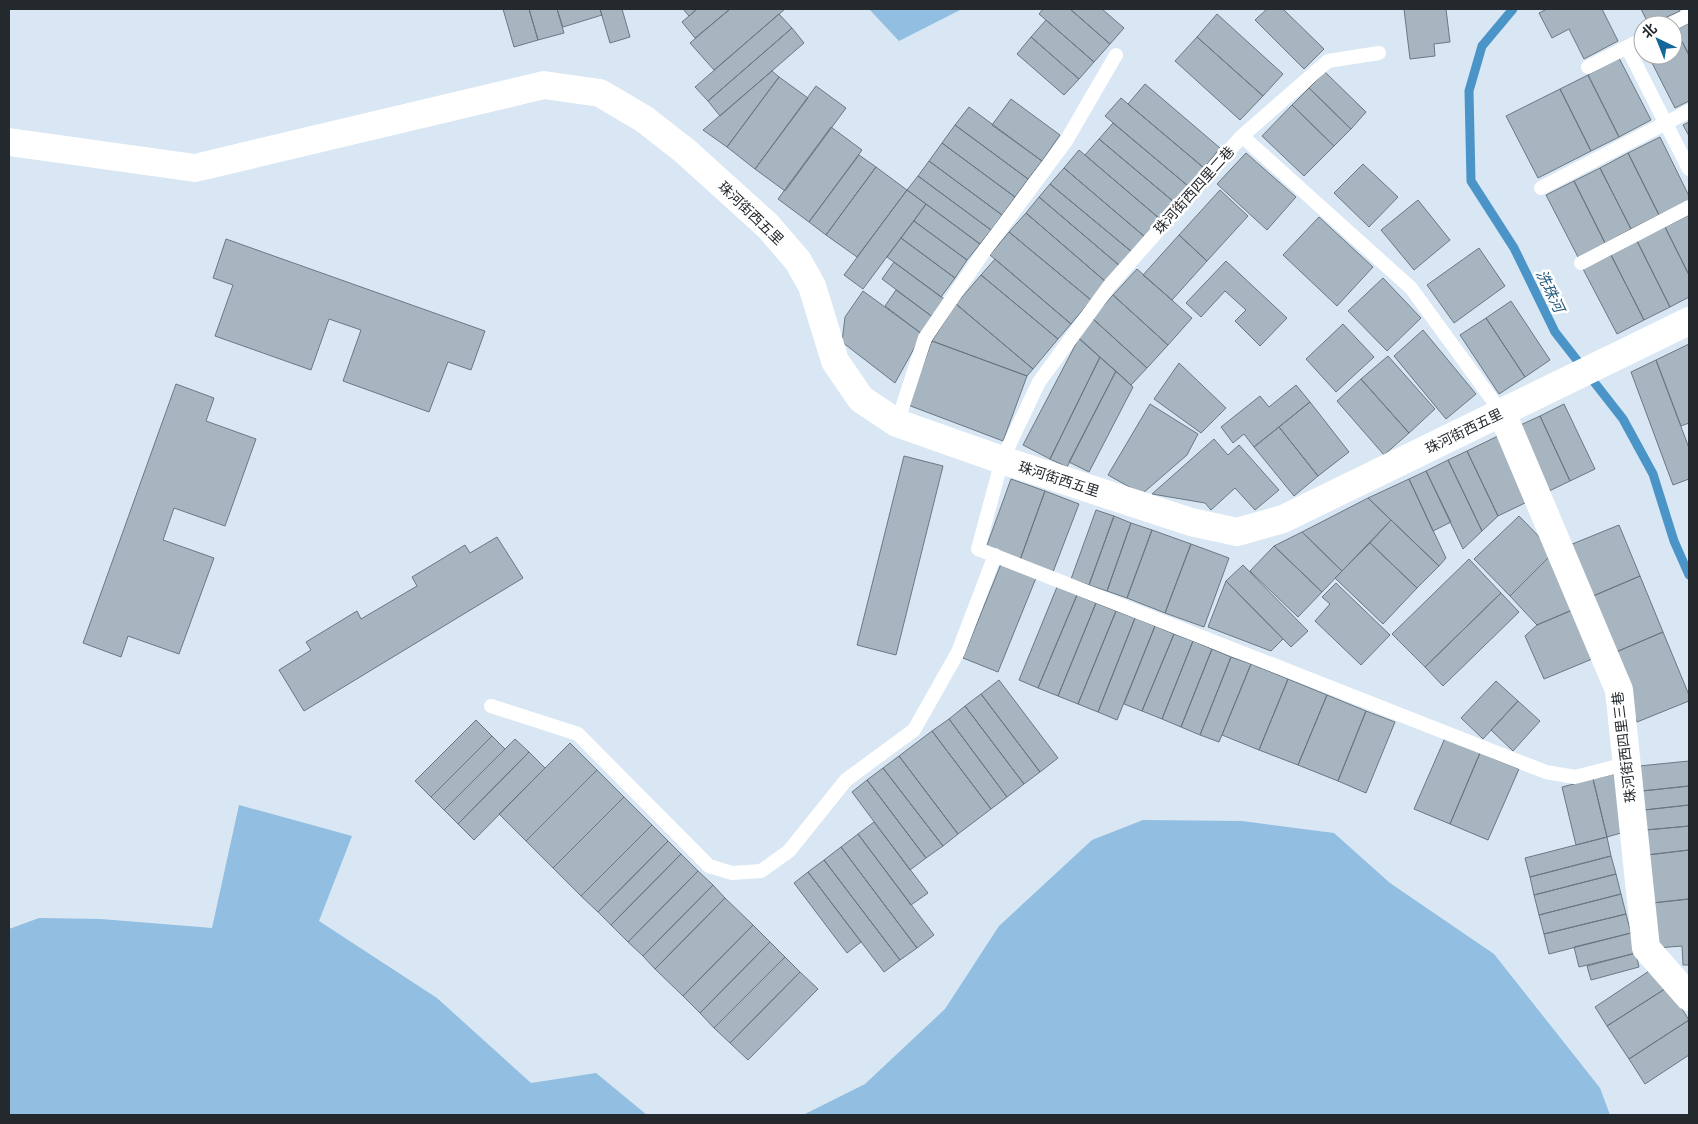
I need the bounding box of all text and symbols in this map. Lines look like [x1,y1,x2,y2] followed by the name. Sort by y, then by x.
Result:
[1633,15,1683,65] north arrow
[1639,20,1660,41] text: 北
[1151,143,1237,237] street label: 珠河街西四里二巷
[715,178,787,248] street label: 珠河街西五里
[1532,267,1569,318] water label: 洗珠河
[1423,405,1505,457] street label: 珠河街西五里
[1017,458,1101,500] street label: 珠河街西五里
[1609,690,1639,804] street label: 珠河街西四里三巷

